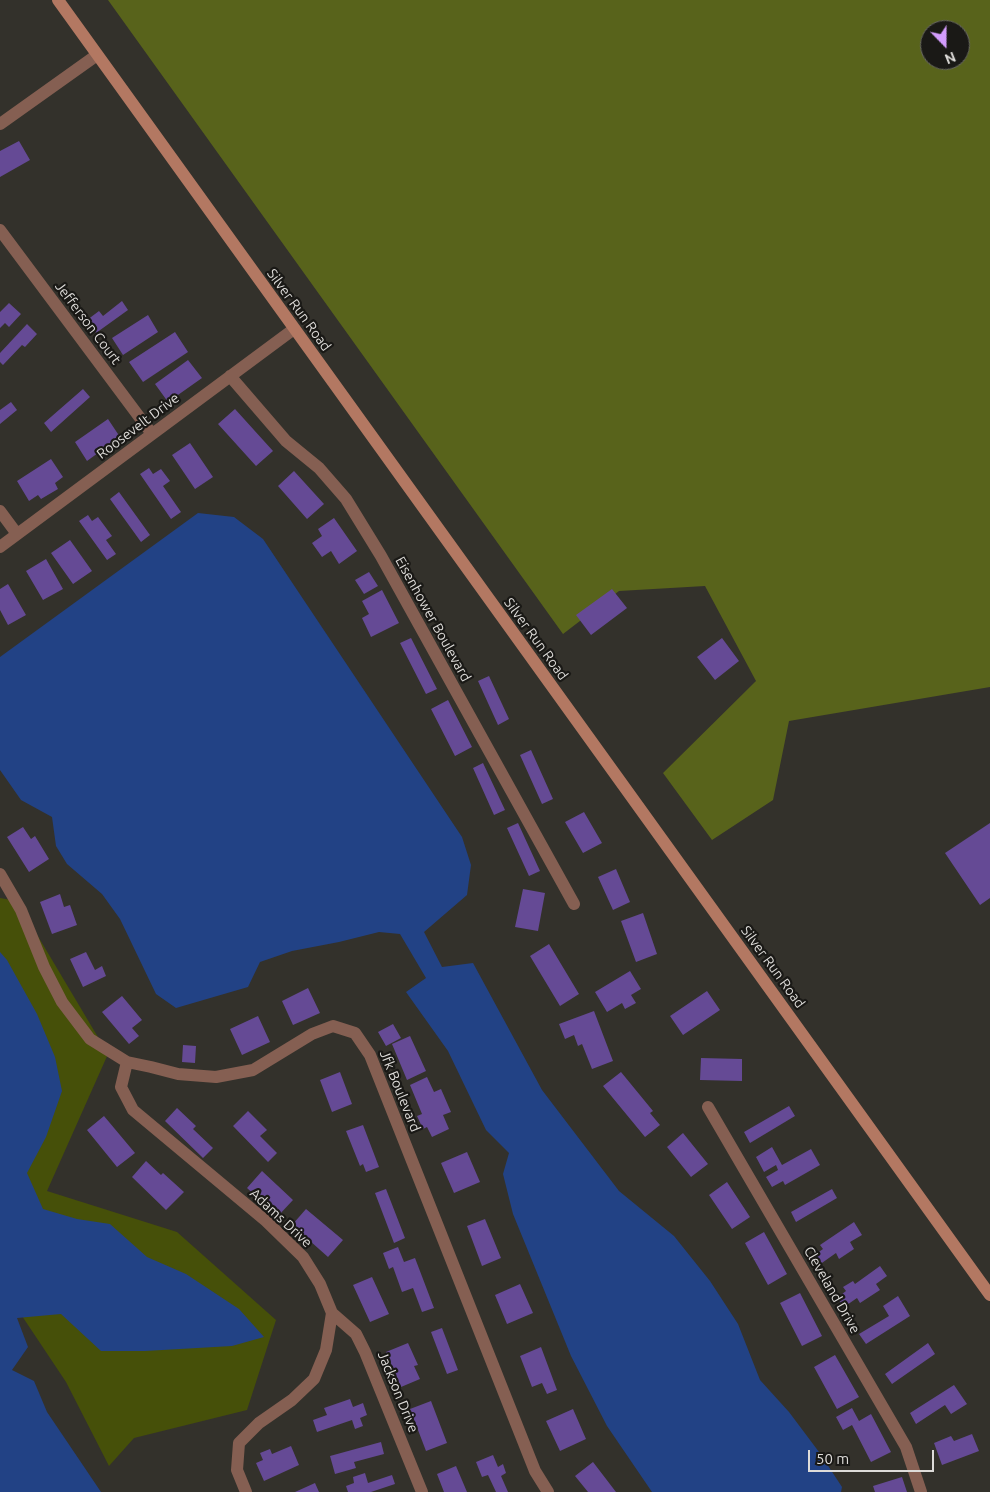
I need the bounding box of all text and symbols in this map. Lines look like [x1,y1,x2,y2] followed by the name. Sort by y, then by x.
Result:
[920,20,970,70] north arrow
[942,49,958,67] text: N
[264,266,334,354] street label: Silver Run Road
[51,278,125,368] street label: Jefferson Court
[93,390,183,462] street label: Roosevelt Drive
[392,554,474,684] street label: Eisenhower Boulevard
[501,595,571,683] street label: Silver Run Road
[738,923,808,1011] street label: Silver Run Road
[376,1048,424,1134] street label: Jfk Boulevard
[246,1185,316,1251] street label: Adams Drive
[800,1243,864,1337] street label: Cleveland Drive
[374,1349,422,1435] street label: Jackson Drive
[810,1440,936,1472] scale bar
[816,1450,849,1467] text: 50 m

